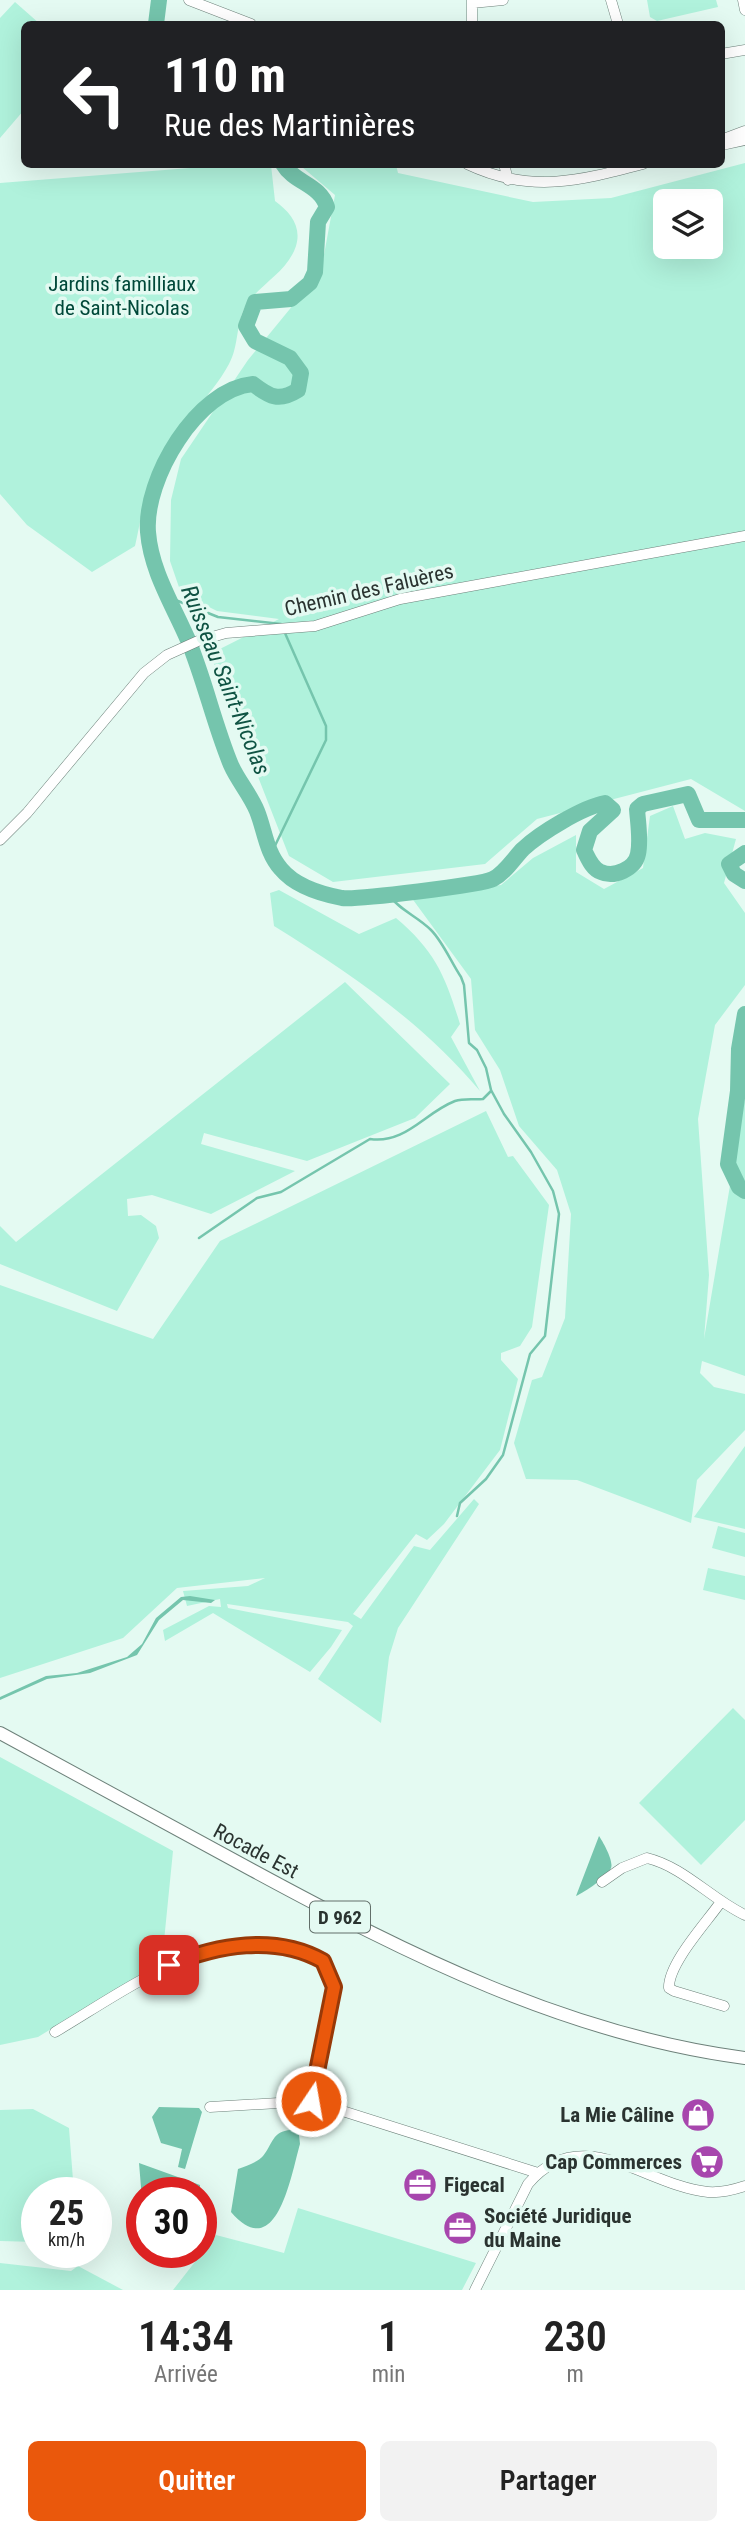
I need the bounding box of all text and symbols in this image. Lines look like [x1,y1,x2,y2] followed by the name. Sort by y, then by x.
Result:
[164,47,286,104] text: 110 m
[49,49,140,140] icon: left
[164,106,415,144] text: Rue des Martinières
[653,189,723,259] map controls
[653,189,723,259] button: layers
[48,272,196,320] park label: Jardins familliaux de Saint-Nicolas
[282,559,456,621] street label: Chemin des Faluères
[175,581,276,779] water label: Ruisseau Saint-Nicolas
[209,1819,303,1883] street label: Rocade Est
[310,1901,370,1932] road number: D 962
[139,1935,199,1995] pin
[150,1946,188,1984] icon: arrive
[274,2064,348,2138] position arrow
[679,2096,717,2134] shop icon: La Mie Câline
[560,2103,674,2127] place label: La Mie Câline
[688,2143,726,2181] supermarket icon: Cap Commerces
[545,2150,682,2174] place label: Cap Commerces
[401,2166,439,2204] office icon: Figecal
[444,2173,505,2197] place label: Figecal
[126,2177,217,2268] speed limit sign: 30
[49,2193,84,2234] text: 25
[484,2204,631,2252] place label: Société Juridique du Maine
[441,2209,479,2247] office icon: Société Juridique du Maine
[48,2229,85,2250] text: km/h
[138,2312,234,2361] text: 14:34
[378,2312,399,2361] text: 1
[544,2312,607,2361] text: 230
[154,2361,218,2388] text: Arrivée
[372,2361,405,2388] text: min
[567,2361,584,2388] text: m
[28,2441,366,2521] button: Quitter
[380,2441,717,2521] button: Partager

